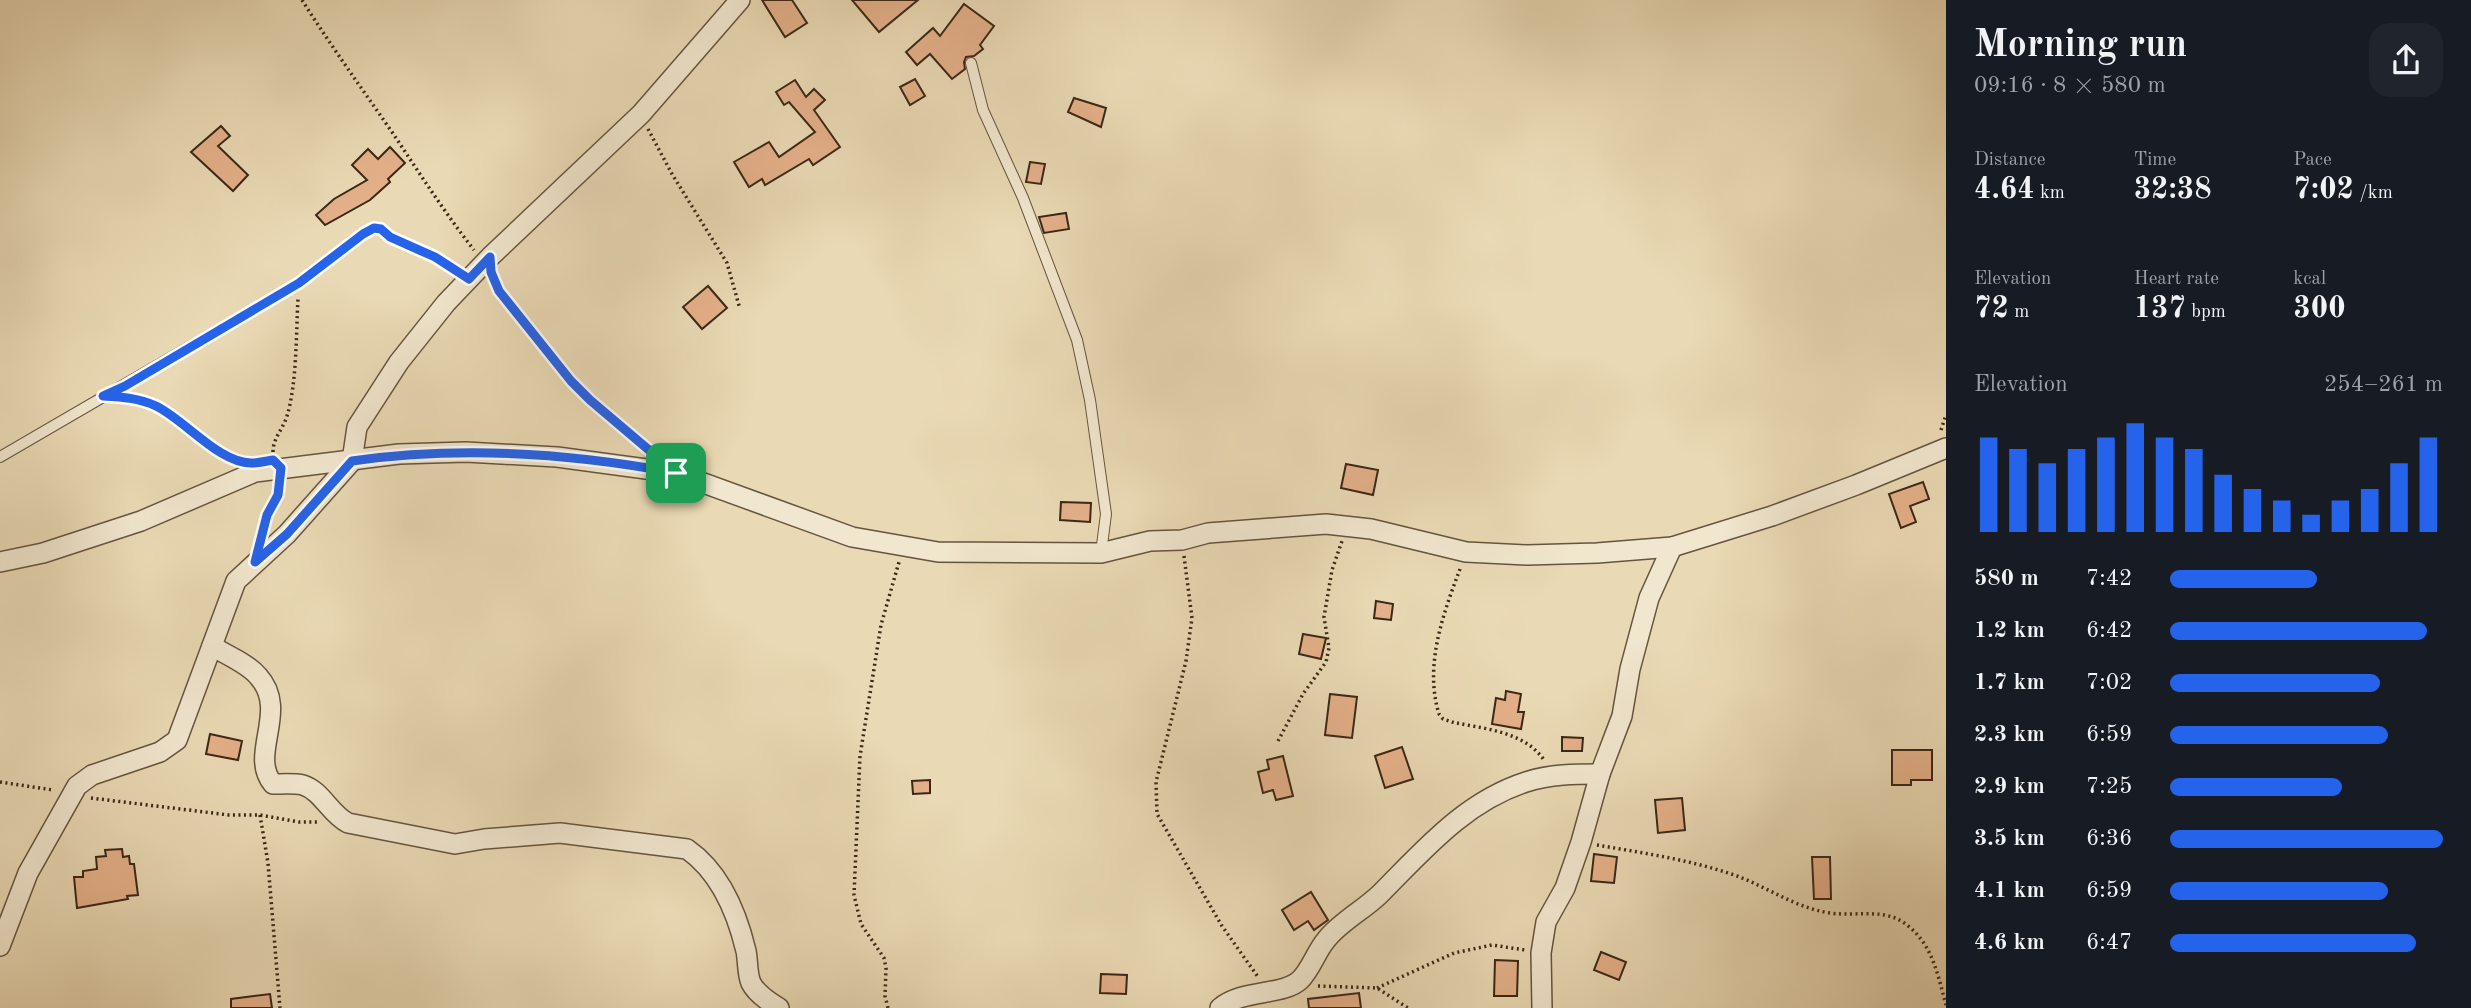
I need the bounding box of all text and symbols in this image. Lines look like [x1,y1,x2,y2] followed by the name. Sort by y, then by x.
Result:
[2369,23,2443,97] button: share
[1974,27,2187,65] text: Morning run
[1974,74,2166,97] text: 09:16 · 8 × 580 m
[1974,151,2046,170] text: Distance
[2134,151,2176,170] text: Time
[2293,151,2332,170] text: Pace
[1974,175,2035,205] text: 4.64
[2134,175,2212,205] text: 32:38
[2293,175,2354,205] text: 7:02
[2035,184,2065,203] text: km
[2354,184,2393,203] text: /km
[1974,270,2051,289] text: Elevation
[2134,270,2219,289] text: Heart rate
[2293,270,2326,289] text: kcal
[1974,294,2009,324] text: 72
[2134,294,2186,324] text: 137
[2293,294,2346,324] text: 300
[2009,303,2029,322] text: m
[2186,303,2226,322] text: bpm
[1974,373,2068,396] text: Elevation
[2324,373,2443,396] text: 254–261 m
[646,443,706,503] pin
[657,454,695,492] icon: arrive
[1974,567,2039,590] text: 580 m
[2086,567,2132,590] text: 7:42
[1974,619,2045,642] text: 1.2 km
[2086,619,2132,642] text: 6:42
[1974,671,2045,694] text: 1.7 km
[2086,671,2132,694] text: 7:02
[1974,723,2045,746] text: 2.3 km
[2086,723,2132,746] text: 6:59
[1974,775,2045,798] text: 2.9 km
[2086,775,2132,798] text: 7:25
[1974,827,2045,850] text: 3.5 km
[2086,827,2132,850] text: 6:36
[1974,879,2045,902] text: 4.1 km
[2086,879,2132,902] text: 6:59
[1974,931,2045,954] text: 4.6 km
[2086,931,2132,954] text: 6:47

